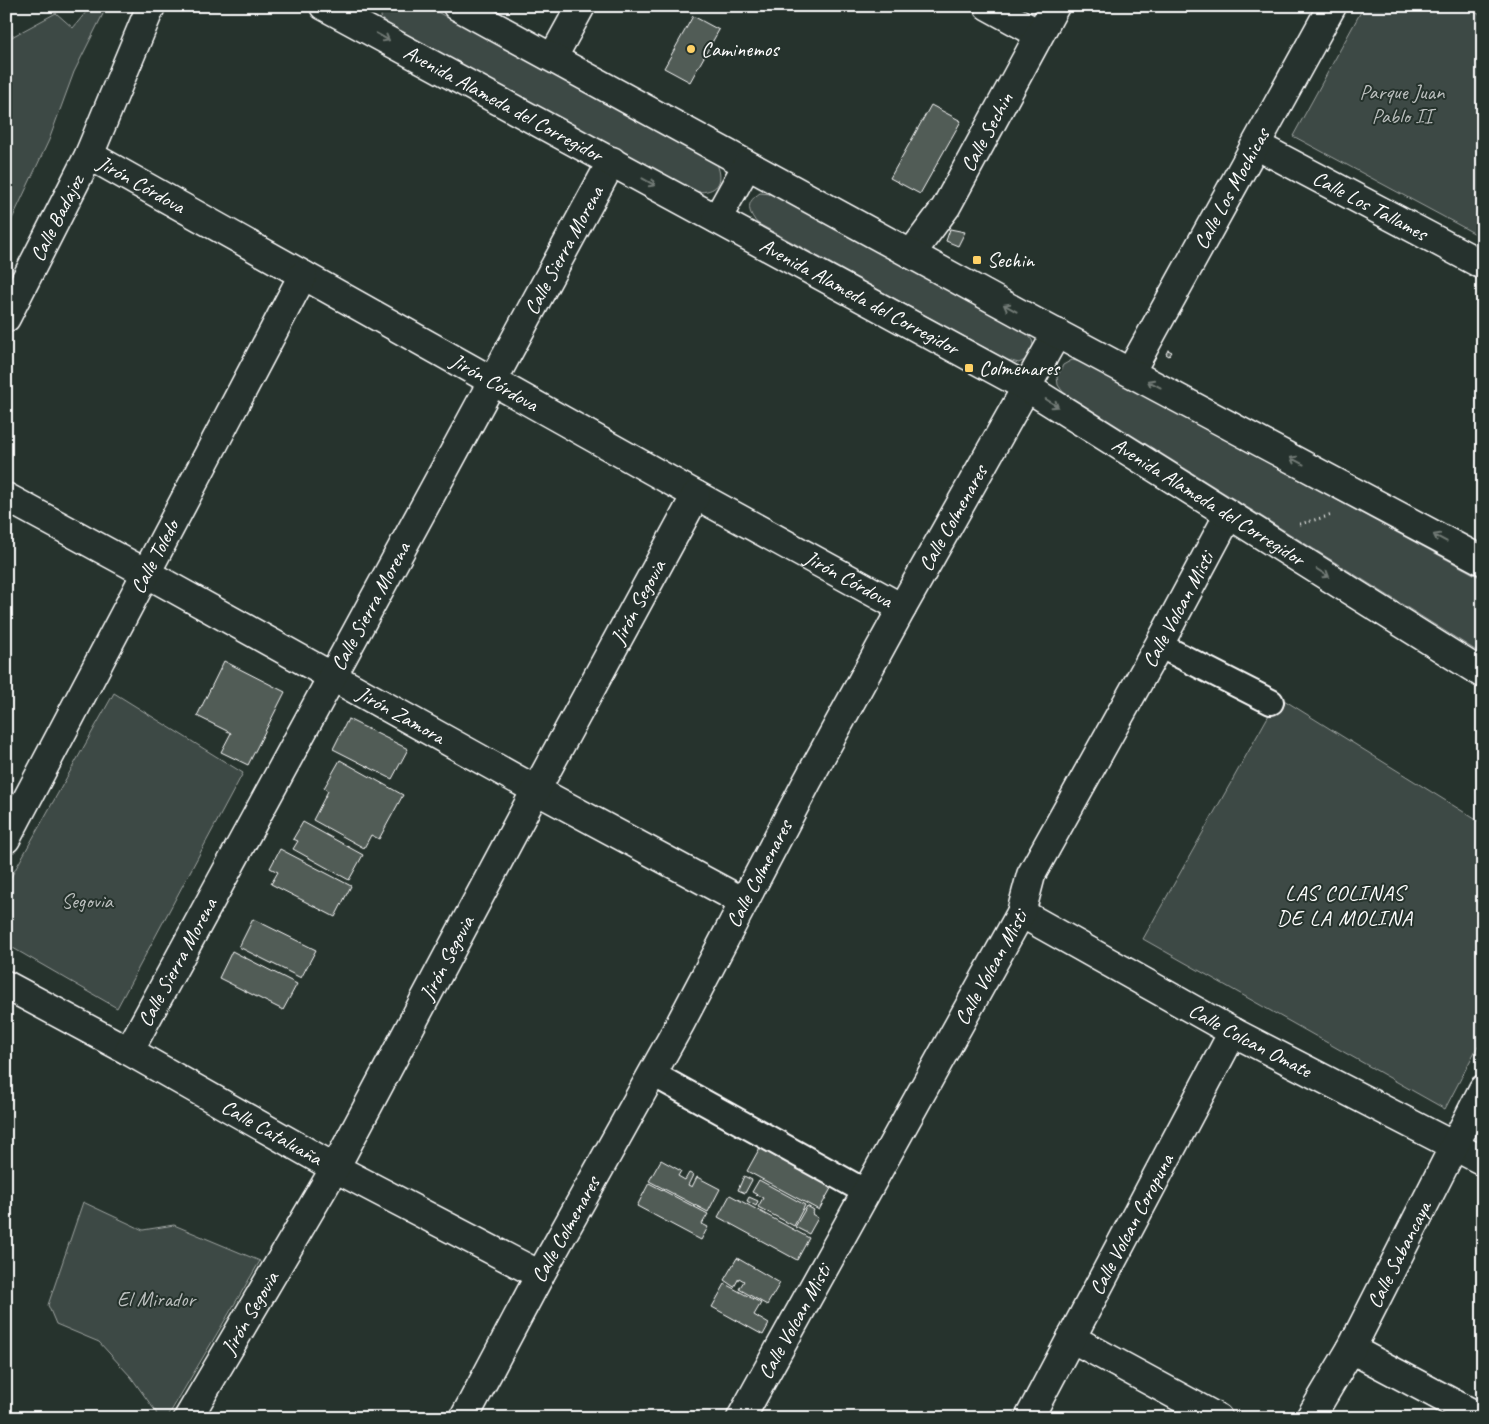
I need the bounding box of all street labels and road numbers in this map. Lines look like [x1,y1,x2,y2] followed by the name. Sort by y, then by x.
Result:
[399,39,609,169] street label: Avenida Alameda del Corregidor
[955,87,1019,176] street label: Calle Sechin
[1188,122,1276,254] street label: Calle Los Mochicas
[92,149,191,220] street label: Jirón Córdova
[1309,164,1433,247] street label: Calle Los Tallames
[24,169,91,266] street label: Calle Badajoz
[518,180,610,319] street label: Calle Sierra Morena
[755,232,965,362] street label: Avenida Alameda del Corregidor
[446,347,544,418] street label: Jirón Córdova
[1107,431,1311,573] street label: Avenida Alameda del Corregidor
[913,459,994,576] street label: Calle Colmenares
[125,513,186,598] street label: Calle Toledo
[325,536,417,675] street label: Calle Sierra Morena
[800,544,899,614] street label: Jirón Córdova
[1136,545,1221,672] street label: Calle Volcan Misti
[604,554,672,649] street label: Jirón Segovia
[352,680,451,751] street label: Jirón Zamora
[720,814,798,932] street label: Calle Colmenares
[132,892,223,1031] street label: Calle Sierra Morena
[949,903,1034,1029] street label: Calle Volcan Misti
[413,910,481,1005] street label: Jirón Segovia
[1184,997,1317,1084] street label: Calle Colcan Omate
[217,1093,329,1172] street label: Calle Cataluaña
[1083,1148,1180,1299] street label: Calle Volcan Coropuna
[525,1170,606,1287] street label: Calle Colmenares
[1361,1195,1438,1312] street label: Calle Sabancaya
[752,1257,838,1384] street label: Calle Volcan Misti
[215,1265,285,1360] street label: Jirón Segovia

